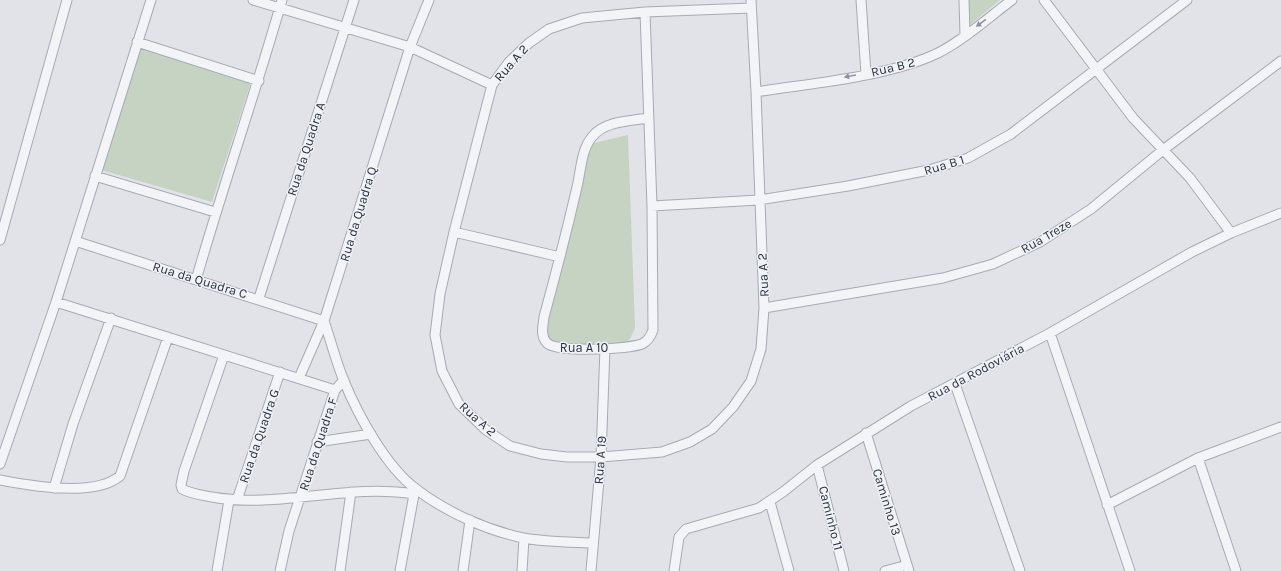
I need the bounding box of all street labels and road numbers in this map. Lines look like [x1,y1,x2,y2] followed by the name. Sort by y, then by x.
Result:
[491,41,531,85] street label: Rua A 2
[869,54,917,80] street label: Rua B 2
[284,100,328,198] street label: Rua da Quadra A
[922,152,966,178] street label: Rua B 1
[336,165,380,263] street label: Rua da Quadra Q
[1018,215,1074,256] street label: Rua Treze
[754,253,772,297] street label: Rua A 2
[151,258,249,302] street label: Rua da Quadra C
[560,340,609,355] street label: Rua A 10
[925,340,1027,404] street label: Rua da Rodoviária
[236,387,282,485] street label: Rua da Quadra G
[296,395,340,492] street label: Rua da Quadra F
[457,399,499,439] street label: Rua A 2
[591,435,609,485] street label: Rua A 19
[870,467,904,537] street label: Caminho 13
[816,484,846,552] street label: Caminho 11

